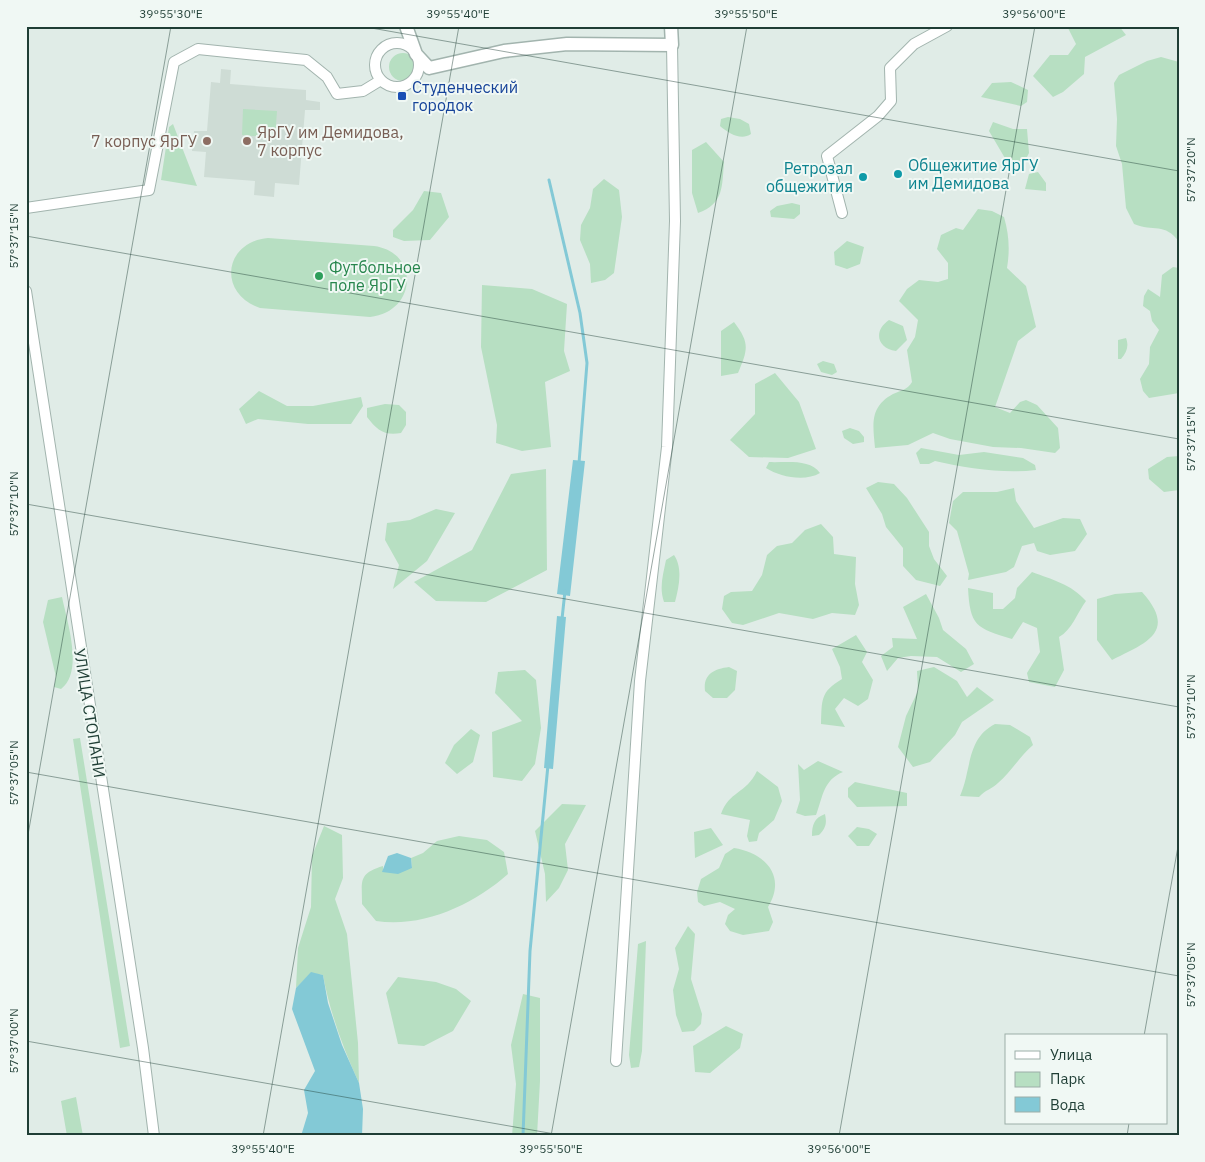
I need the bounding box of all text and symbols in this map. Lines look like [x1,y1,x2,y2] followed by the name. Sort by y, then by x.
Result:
[139,6,203,21] text: 39°55'30"E
[426,6,490,21] text: 39°55'40"E
[714,6,778,21] text: 39°55'50"E
[1002,6,1066,21] text: 39°56'00"E
[412,77,518,115] place label: Студенческий городок
[396,90,408,102] marker: Студенческий городок
[257,122,404,160] place label: ЯрГУ им Демидова, 7 корпус
[91,131,197,151] place label: 7 корпус ЯрГУ
[201,135,213,147] marker: 7 корпус ЯрГУ
[241,135,253,147] marker: ЯрГУ им Демидова, 7 корпус
[1183,137,1198,203] text: 57°37'20"N
[908,155,1039,193] place label: Общежитие ЯрГУ им Демидова
[766,158,853,196] place label: Ретрозал общежития
[892,168,904,180] marker: Общежитие ЯрГУ им Демидова
[857,171,869,183] marker: Ретрозал общежития
[6,203,21,269] text: 57°37'15"N
[329,257,421,295] place label: Футбольное поле ЯрГУ
[313,270,325,282] marker: Футбольное поле ЯрГУ
[1183,406,1198,472] text: 57°37'15"N
[6,471,21,537] text: 57°37'10"N
[70,647,110,779] street label: УЛИЦА СТОПАНИ
[1183,674,1198,740] text: 57°37'10"N
[6,740,21,806] text: 57°37'05"N
[1183,942,1198,1008] text: 57°37'05"N
[6,1008,21,1074] text: 57°37'00"N
[1005,1034,1168,1124] legend
[1050,1045,1092,1064] text: Улица
[1050,1069,1085,1088] text: Парк
[1050,1095,1085,1114] text: Вода
[231,1141,295,1156] text: 39°55'40"E
[519,1141,583,1156] text: 39°55'50"E
[807,1141,871,1156] text: 39°56'00"E

